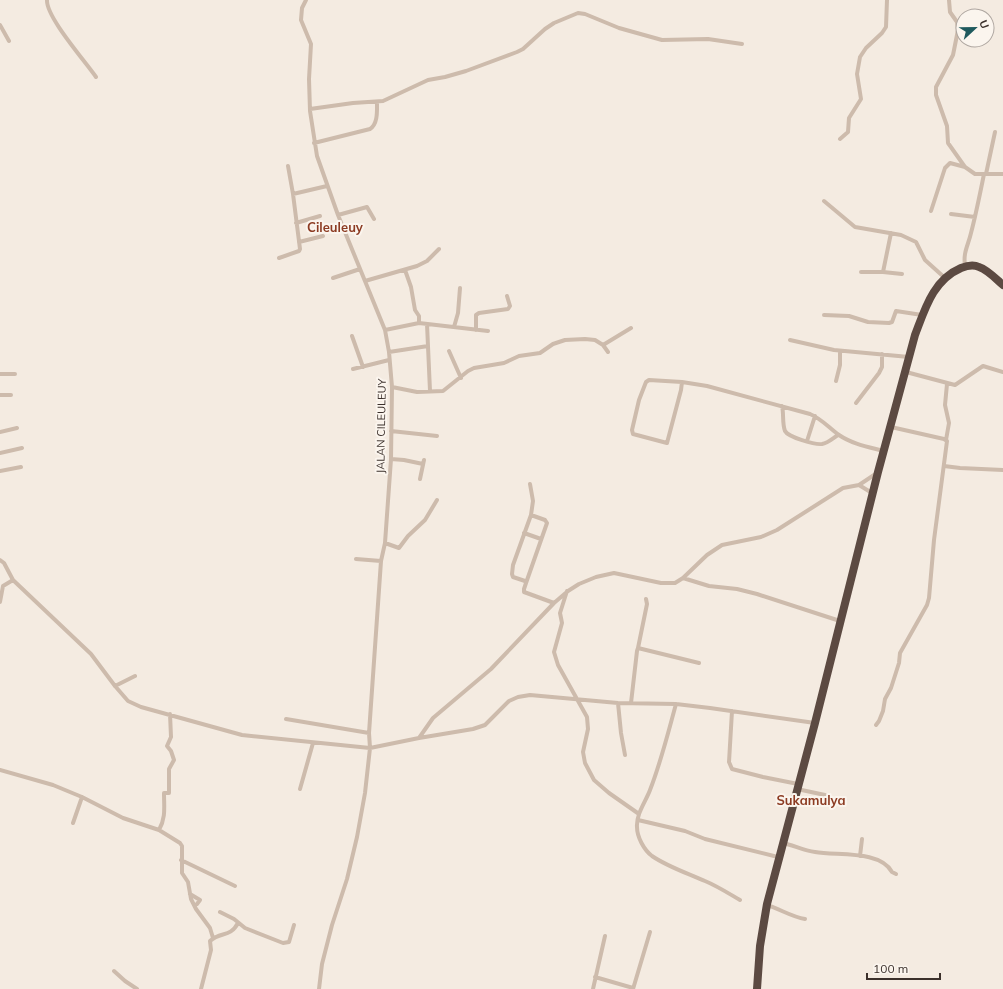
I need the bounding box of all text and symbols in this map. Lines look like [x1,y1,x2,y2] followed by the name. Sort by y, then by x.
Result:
[955,8,995,48] north arrow
[976,18,992,31] text: U
[307,219,364,236] district label: Cileuleuy
[373,378,389,473] street label: JALAN CILEULEUY
[776,792,846,809] district label: Sukamulya
[867,955,940,981] scale bar
[873,961,908,976] text: 100 m

